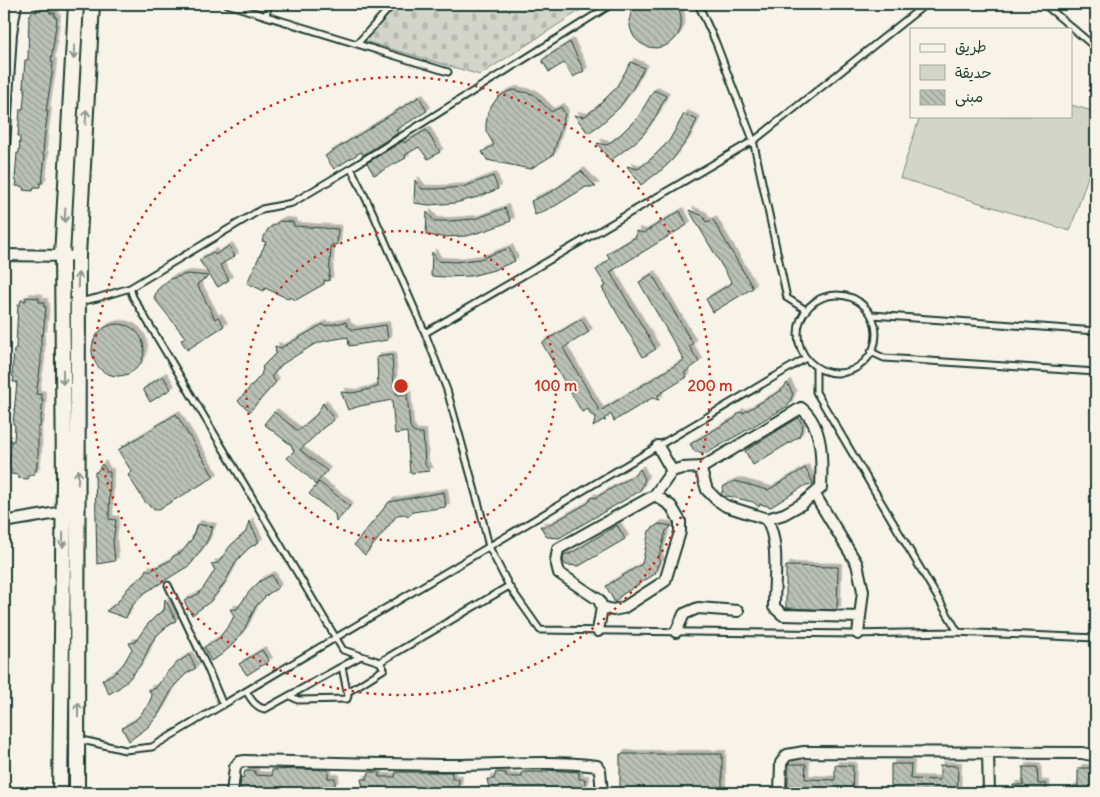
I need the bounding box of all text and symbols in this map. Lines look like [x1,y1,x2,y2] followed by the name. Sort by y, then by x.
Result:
[910,28,1072,118] legend
[955,37,987,56] text: طريق
[69,44,78,60] one-way arrow
[955,63,992,82] text: حديقة
[955,87,983,107] text: مبنى
[81,109,90,125] one-way arrow
[60,206,69,222] one-way arrow
[73,272,83,288] one-way arrow
[58,368,68,385] one-way arrow
[535,376,577,395] text: 100 m
[688,376,732,395] text: 200 m
[392,377,410,395] centre of rings
[73,469,83,486] one-way arrow
[58,531,68,547] one-way arrow
[73,702,83,718] one-way arrow

